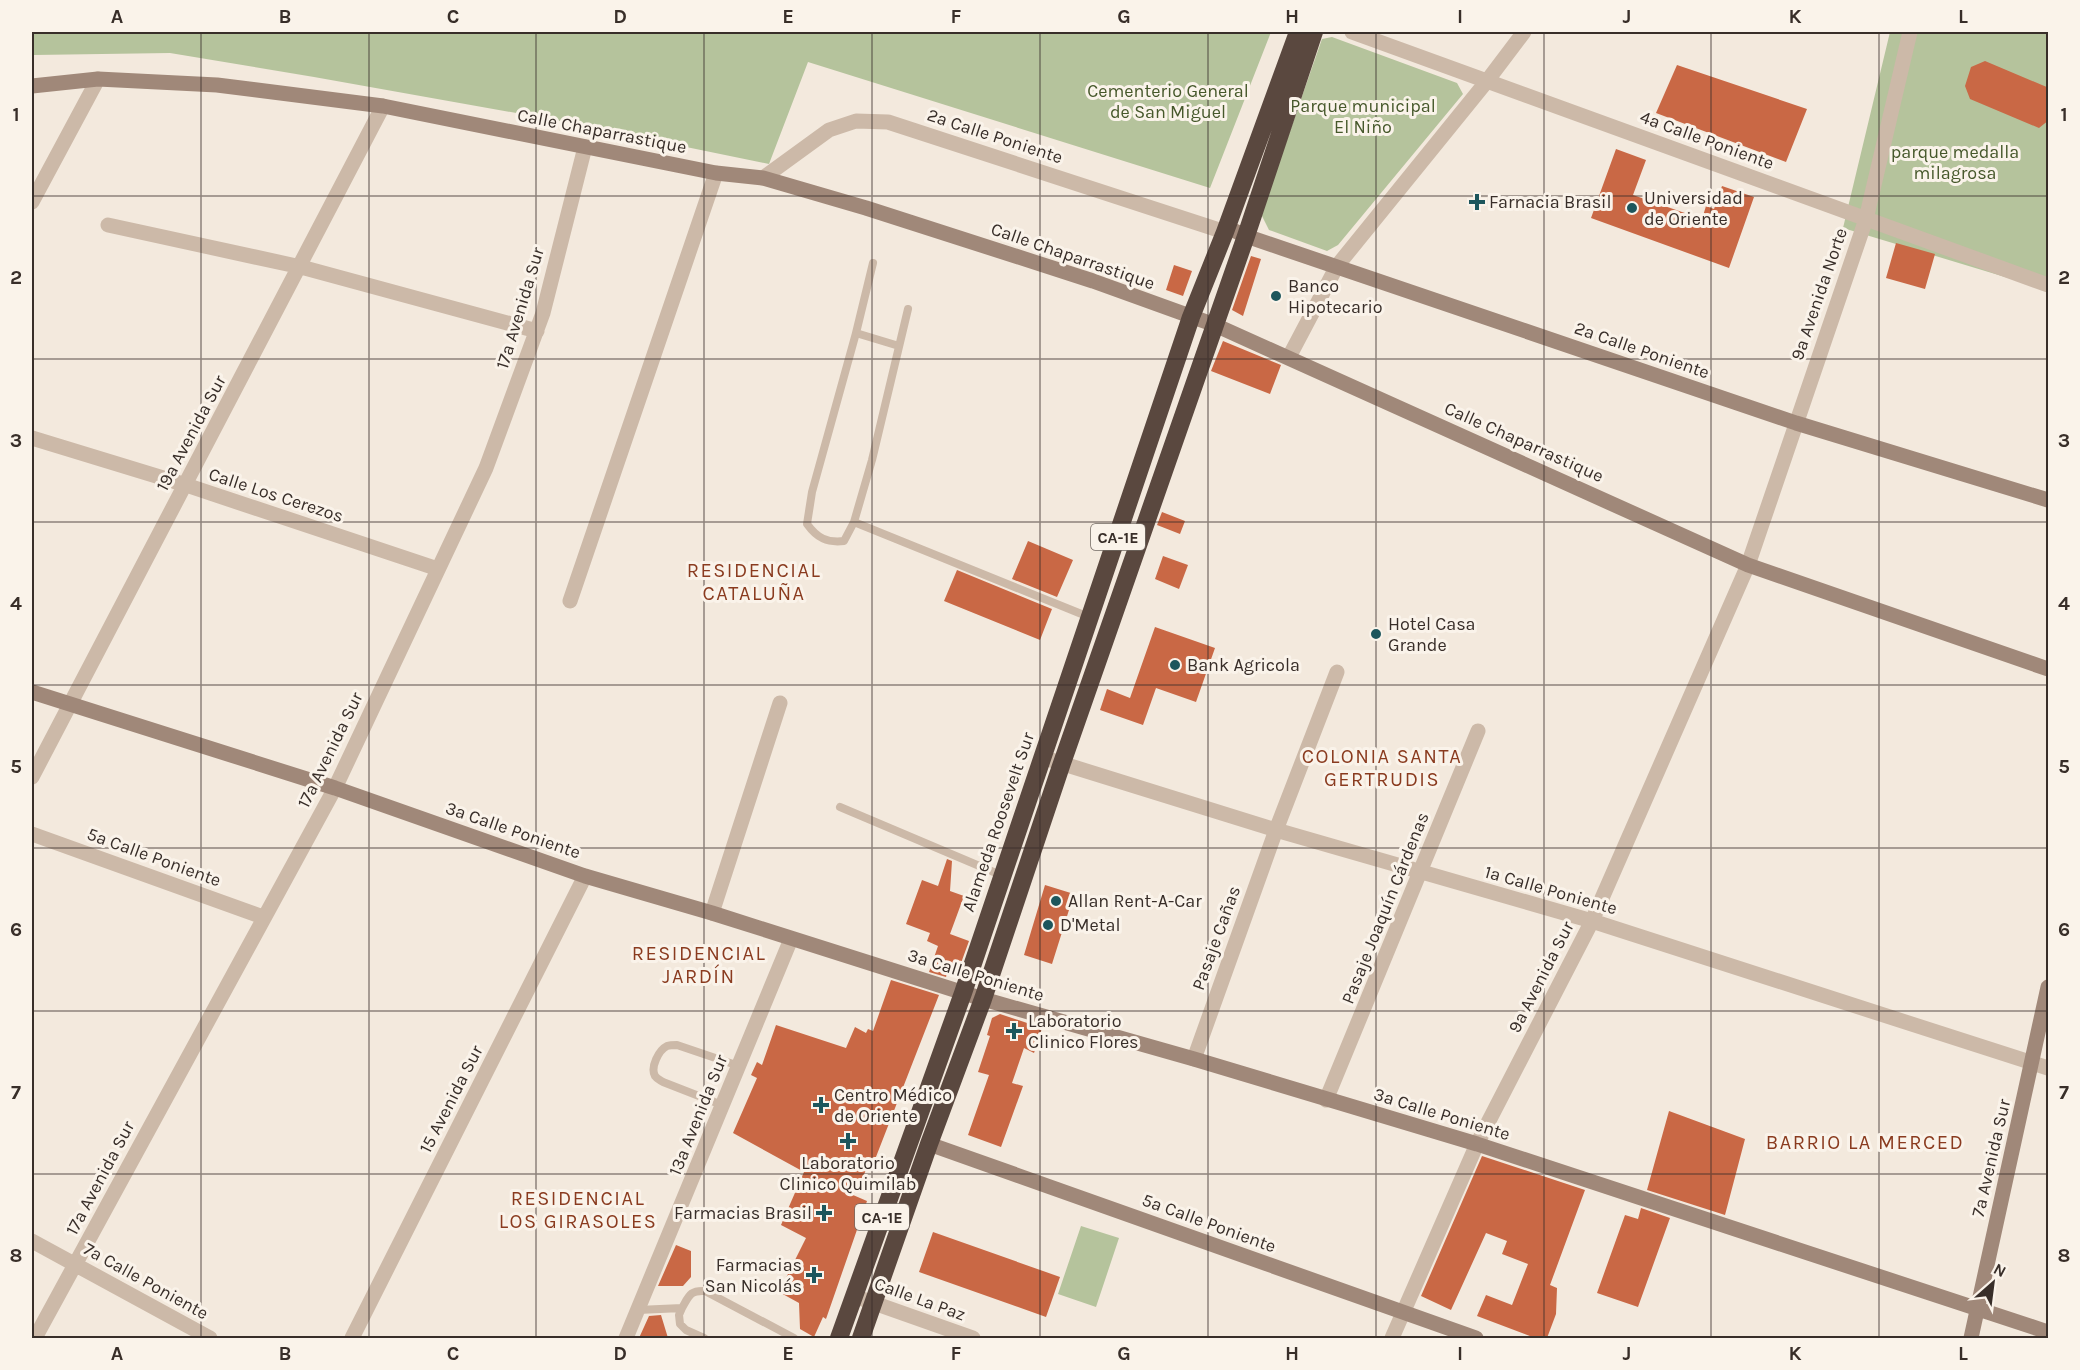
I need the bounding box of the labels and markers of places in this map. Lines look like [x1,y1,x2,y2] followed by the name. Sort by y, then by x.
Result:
[1644,187,1743,230] place label: Universidad de Oriente
[1489,191,1612,213] place label: Farnacia Brasil
[1470,195,1484,209] marker: Farnacia Brasil
[1625,201,1639,215] marker: Universidad de Oriente
[1288,275,1383,318] place label: Banco Hipotecario
[1269,289,1283,303] marker: Banco Hipotecario
[1388,613,1476,656] place label: Hotel Casa Grande
[1369,627,1383,641] marker: Hotel Casa Grande
[1187,654,1300,676] place label: Bank Agricola
[1168,658,1182,672] marker: Bank Agricola
[1068,890,1202,912] place label: Allan Rent-A-Car
[1049,894,1063,908] marker: Allan Rent-A-Car
[1060,914,1121,936] place label: D'Metal
[1041,918,1055,932] marker: D'Metal
[1028,1010,1139,1053] place label: Laboratorio Clinico Flores
[1005,1022,1023,1040] marker: Laboratorio Clinico Flores
[834,1084,952,1127] place label: Centro Médico de Oriente
[812,1096,830,1114] marker: Centro Médico de Oriente
[839,1132,857,1150] marker: Laboratorio Clinico Quimilab
[780,1152,916,1195] place label: Laboratorio Clinico Quimilab
[674,1202,812,1224] place label: Farmacias Brasil
[817,1206,831,1220] marker: Farmacias Brasil
[705,1254,802,1297] place label: Farmacias San Nicolás
[807,1268,821,1282] marker: Farmacias San Nicolás

